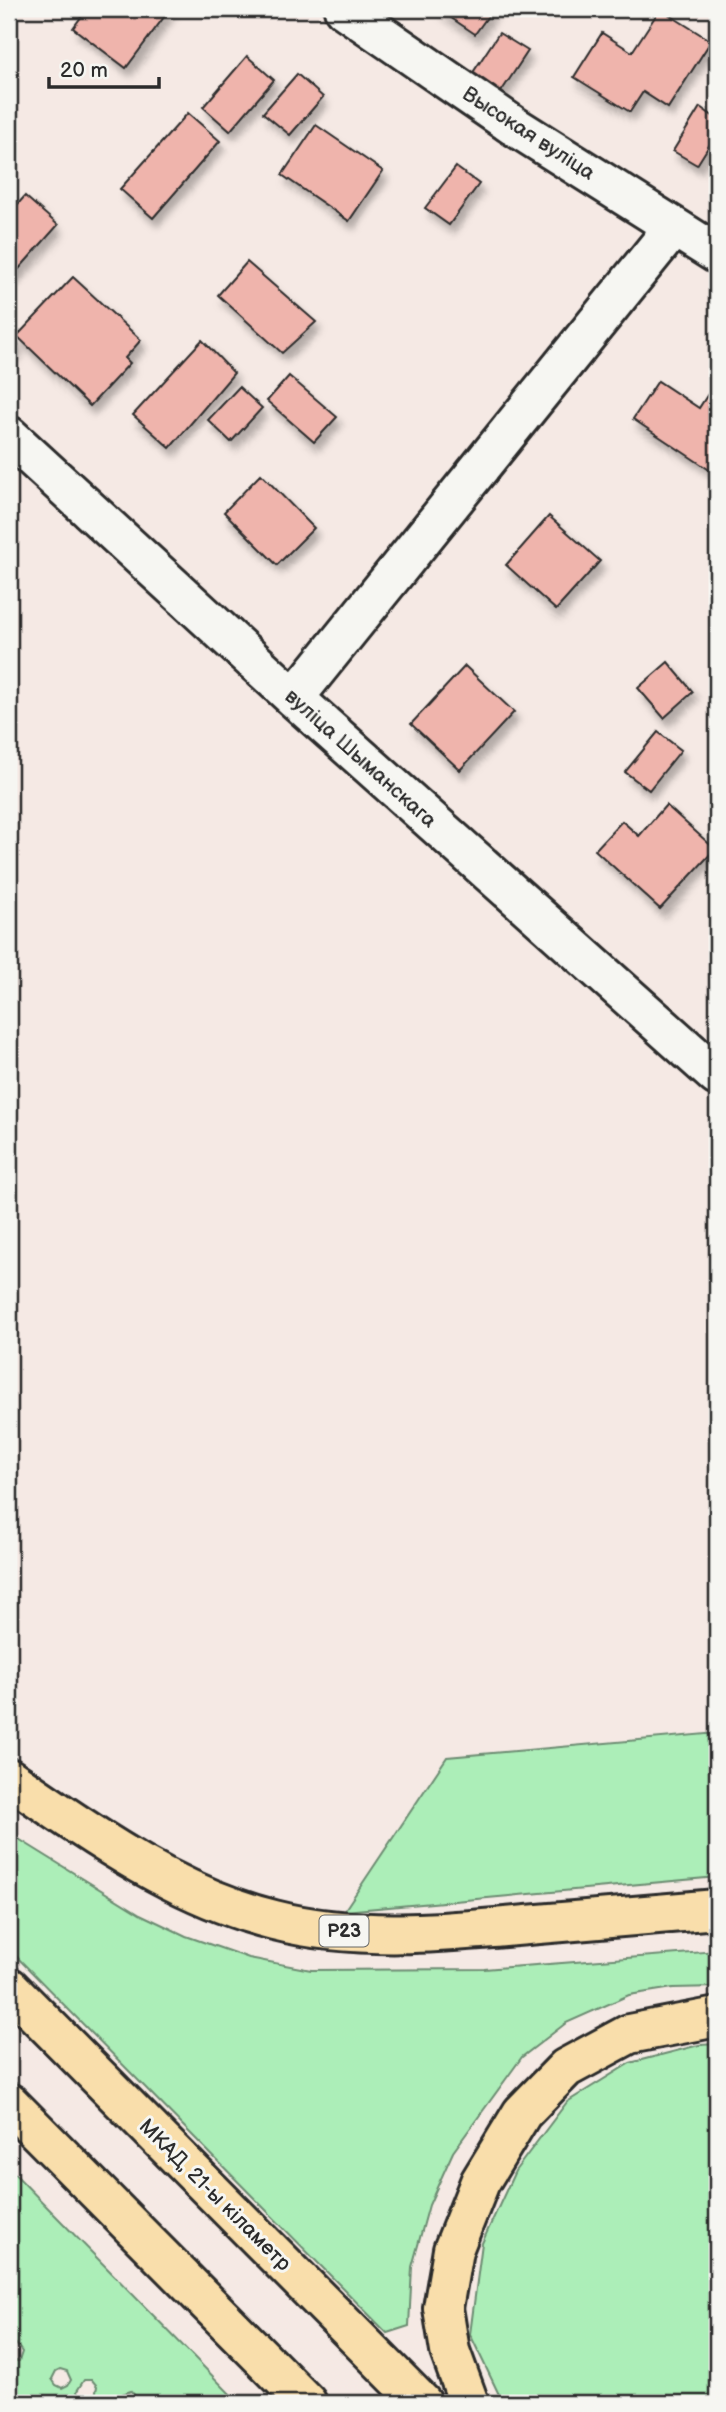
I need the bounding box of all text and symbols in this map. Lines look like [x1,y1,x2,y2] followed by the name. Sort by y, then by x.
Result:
[49,46,159,90] scale bar
[60,58,108,83] text: 20 m
[458,81,600,185] street label: Высокая вуліца
[280,683,442,833] street label: вуліца Шыманскага
[320,1915,368,1946] road number: Р23
[134,2114,296,2276] street label: МКАД, 21-ы кіламетр

